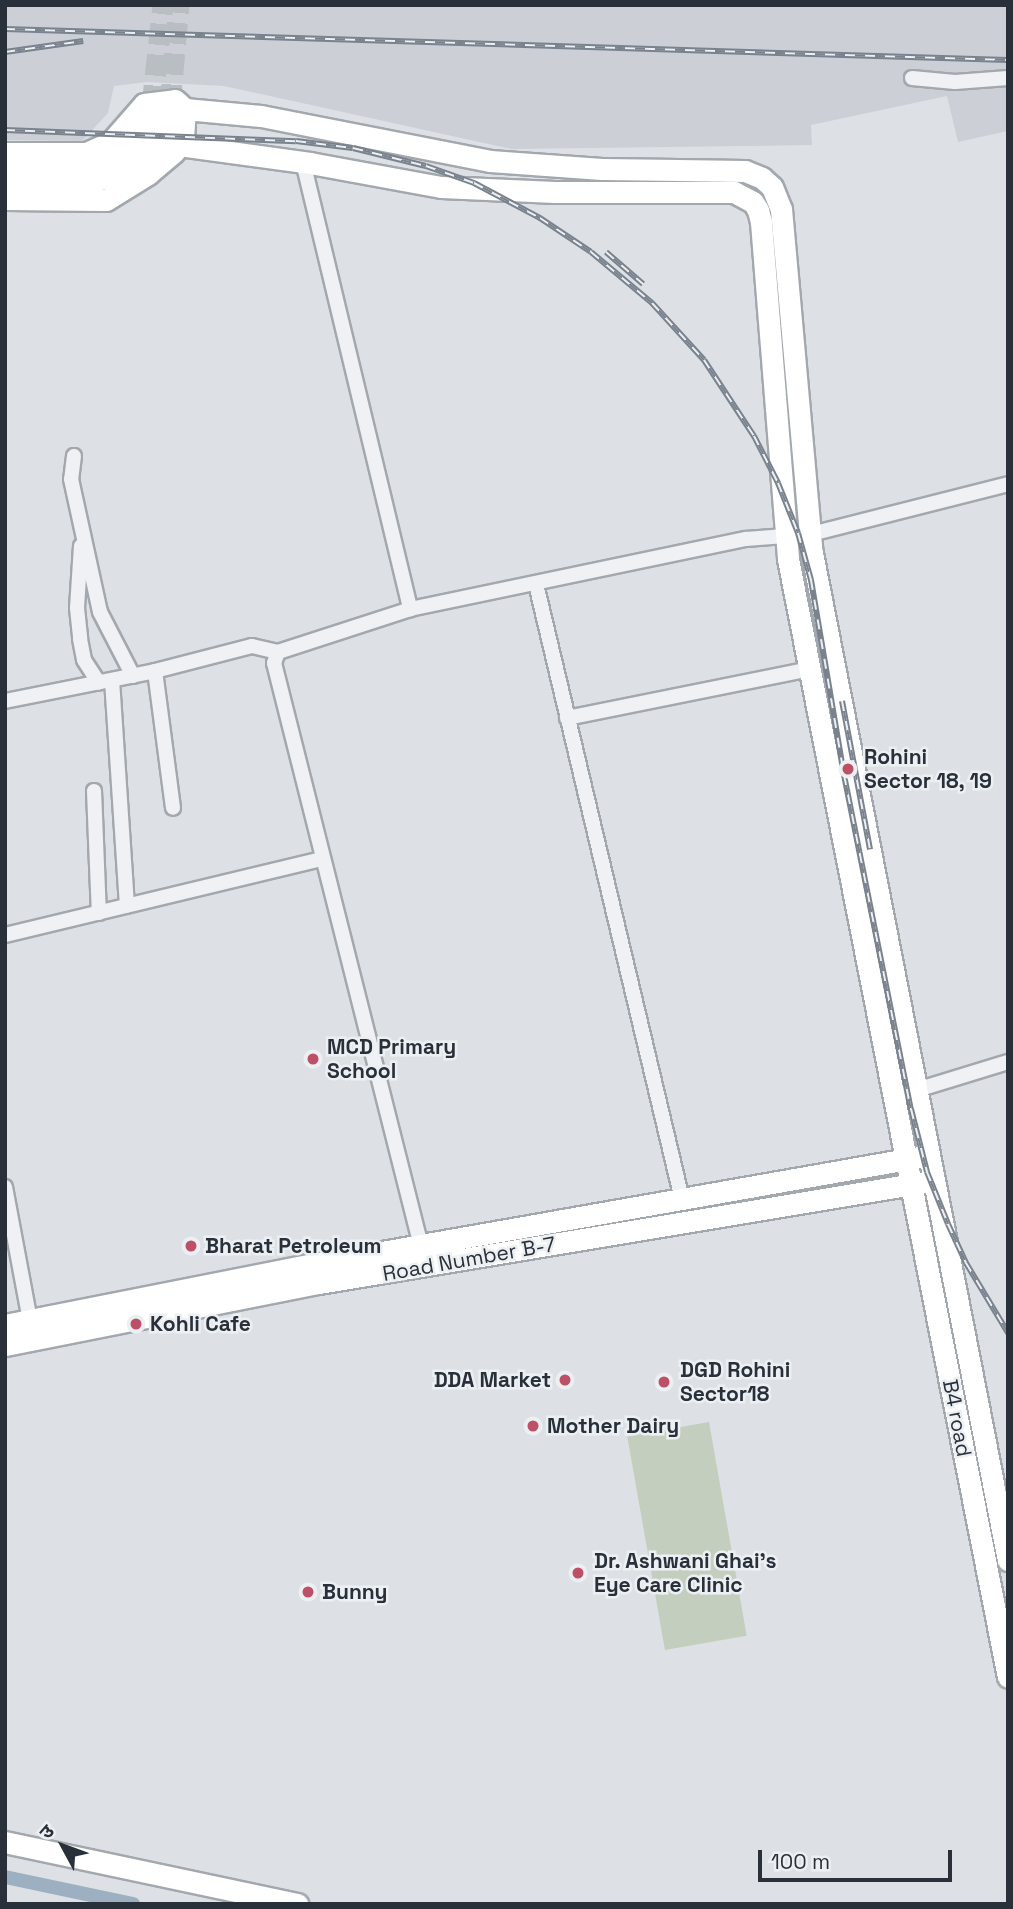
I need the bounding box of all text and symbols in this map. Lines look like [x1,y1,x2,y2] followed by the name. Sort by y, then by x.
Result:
[864,744,993,794] place label: Rohini Sector 18, 19
[838,759,858,779] marker: Rohini Sector 18, 19
[327,1034,456,1084] place label: MCD Primary School
[305,1051,321,1067] marker: MCD Primary School
[381,1231,557,1287] street label: Road Number B-7
[205,1233,382,1259] place label: Bharat Petroleum
[183,1238,199,1254] marker: Bharat Petroleum
[150,1311,251,1337] place label: Kohli Cafe
[128,1316,144,1332] marker: Kohli Cafe
[680,1357,790,1407] place label: DGD Rohini Sector18
[433,1367,551,1393] place label: DDA Market
[557,1372,573,1388] marker: DDA Market
[654,1372,674,1392] marker: DGD Rohini Sector18
[937,1377,977,1459] street label: B4 road
[547,1413,679,1439] place label: Mother Dairy
[525,1418,541,1434] marker: Mother Dairy
[594,1548,777,1598] place label: Dr. Ashwani Ghai's Eye Care Clinic
[568,1563,588,1583] marker: Dr. Ashwani Ghai's Eye Care Clinic
[322,1579,388,1605] place label: Bunny
[300,1584,316,1600] marker: Bunny
[28,1811,98,1881] north arrow
[34,1819,60,1844] text: उ
[761,1836,955,1880] scale bar
[771,1848,830,1875] text: 100 m

